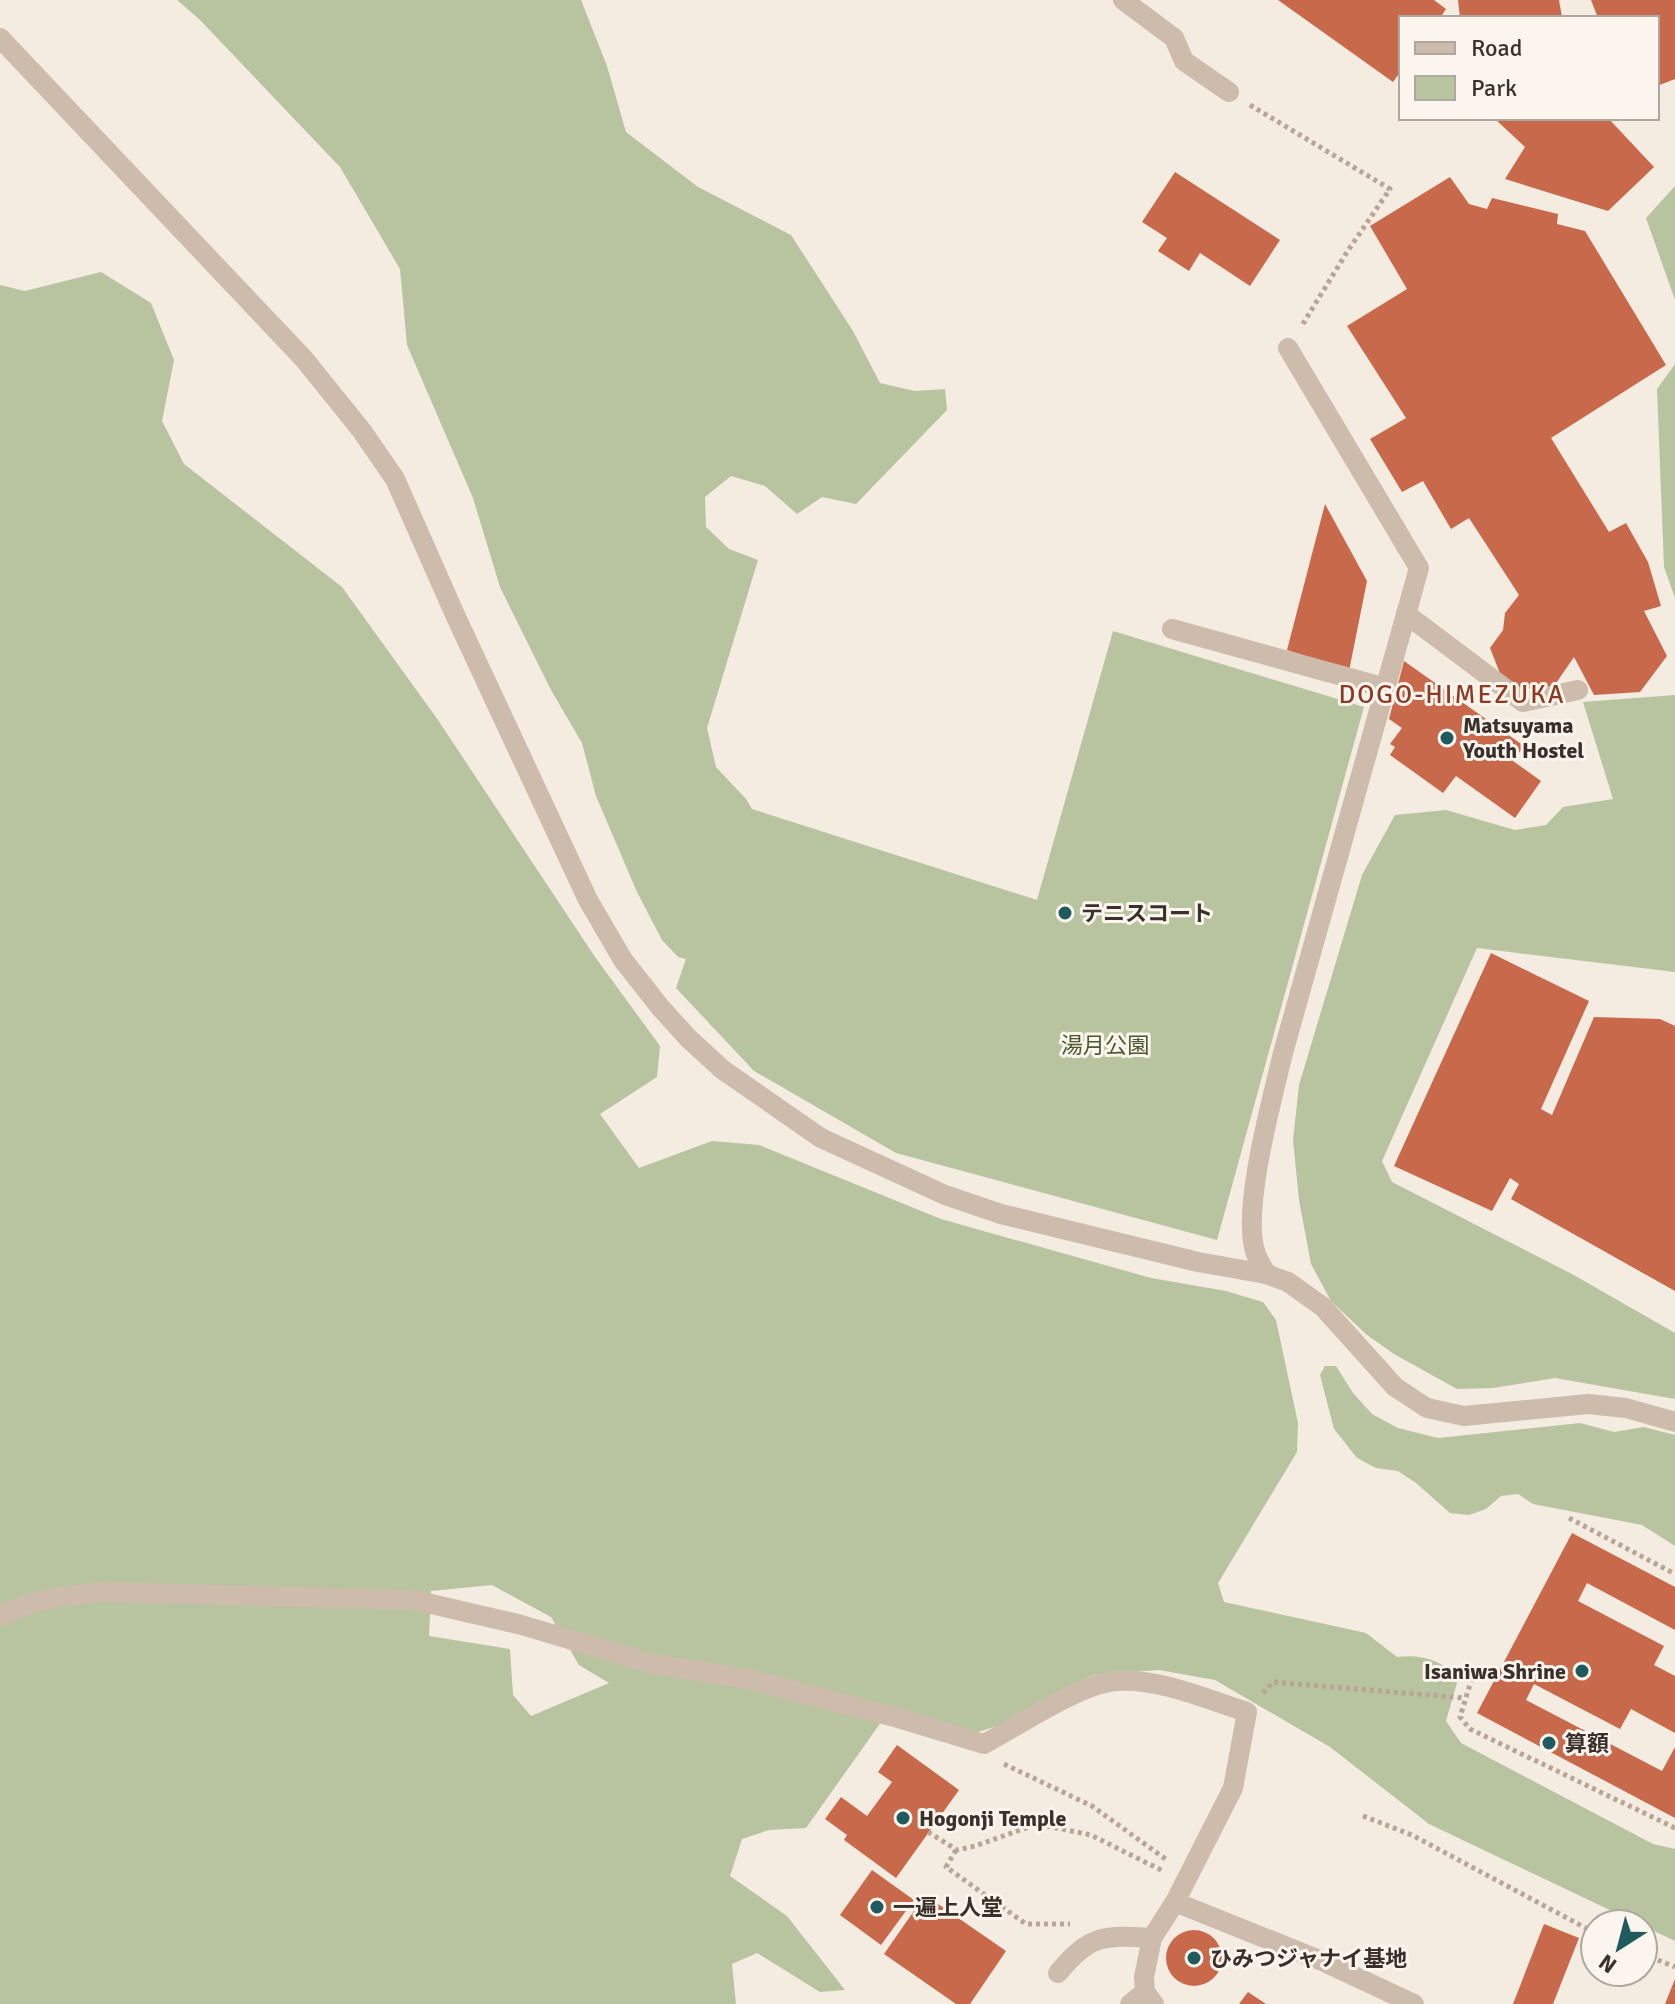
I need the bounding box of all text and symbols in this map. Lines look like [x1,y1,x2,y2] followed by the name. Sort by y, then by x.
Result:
[1399,16,1659,120] legend
[1471,33,1522,63] text: Road
[1471,73,1517,103] text: Park
[1338,679,1566,711] district label: DOGO-HIMEZUKA
[1462,712,1584,764] place label: Matsuyama Youth Hostel
[1438,729,1456,747] marker: Matsuyama Youth Hostel
[1081,900,1213,927] place label: テニスコート
[1056,904,1074,922] marker: テニスコート
[1061,1032,1149,1059] park label: 湯月公園
[1424,1658,1566,1685] place label: Isaniwa Shrine
[1573,1662,1591,1680] marker: Isaniwa Shrine
[1565,1730,1609,1757] place label: 算額
[1540,1734,1558,1752] marker: 算額
[919,1805,1066,1832] place label: Hogonji Temple
[894,1809,912,1827] marker: Hogonji Temple
[893,1894,1003,1921] place label: 一遍上人堂
[868,1898,886,1916] marker: 一遍上人堂
[1579,1908,1659,1988] north arrow
[1210,1945,1407,1972] place label: ひみつジャナイ基地
[1593,1948,1622,1979] text: N
[1185,1949,1203,1967] marker: ひみつジャナイ基地

